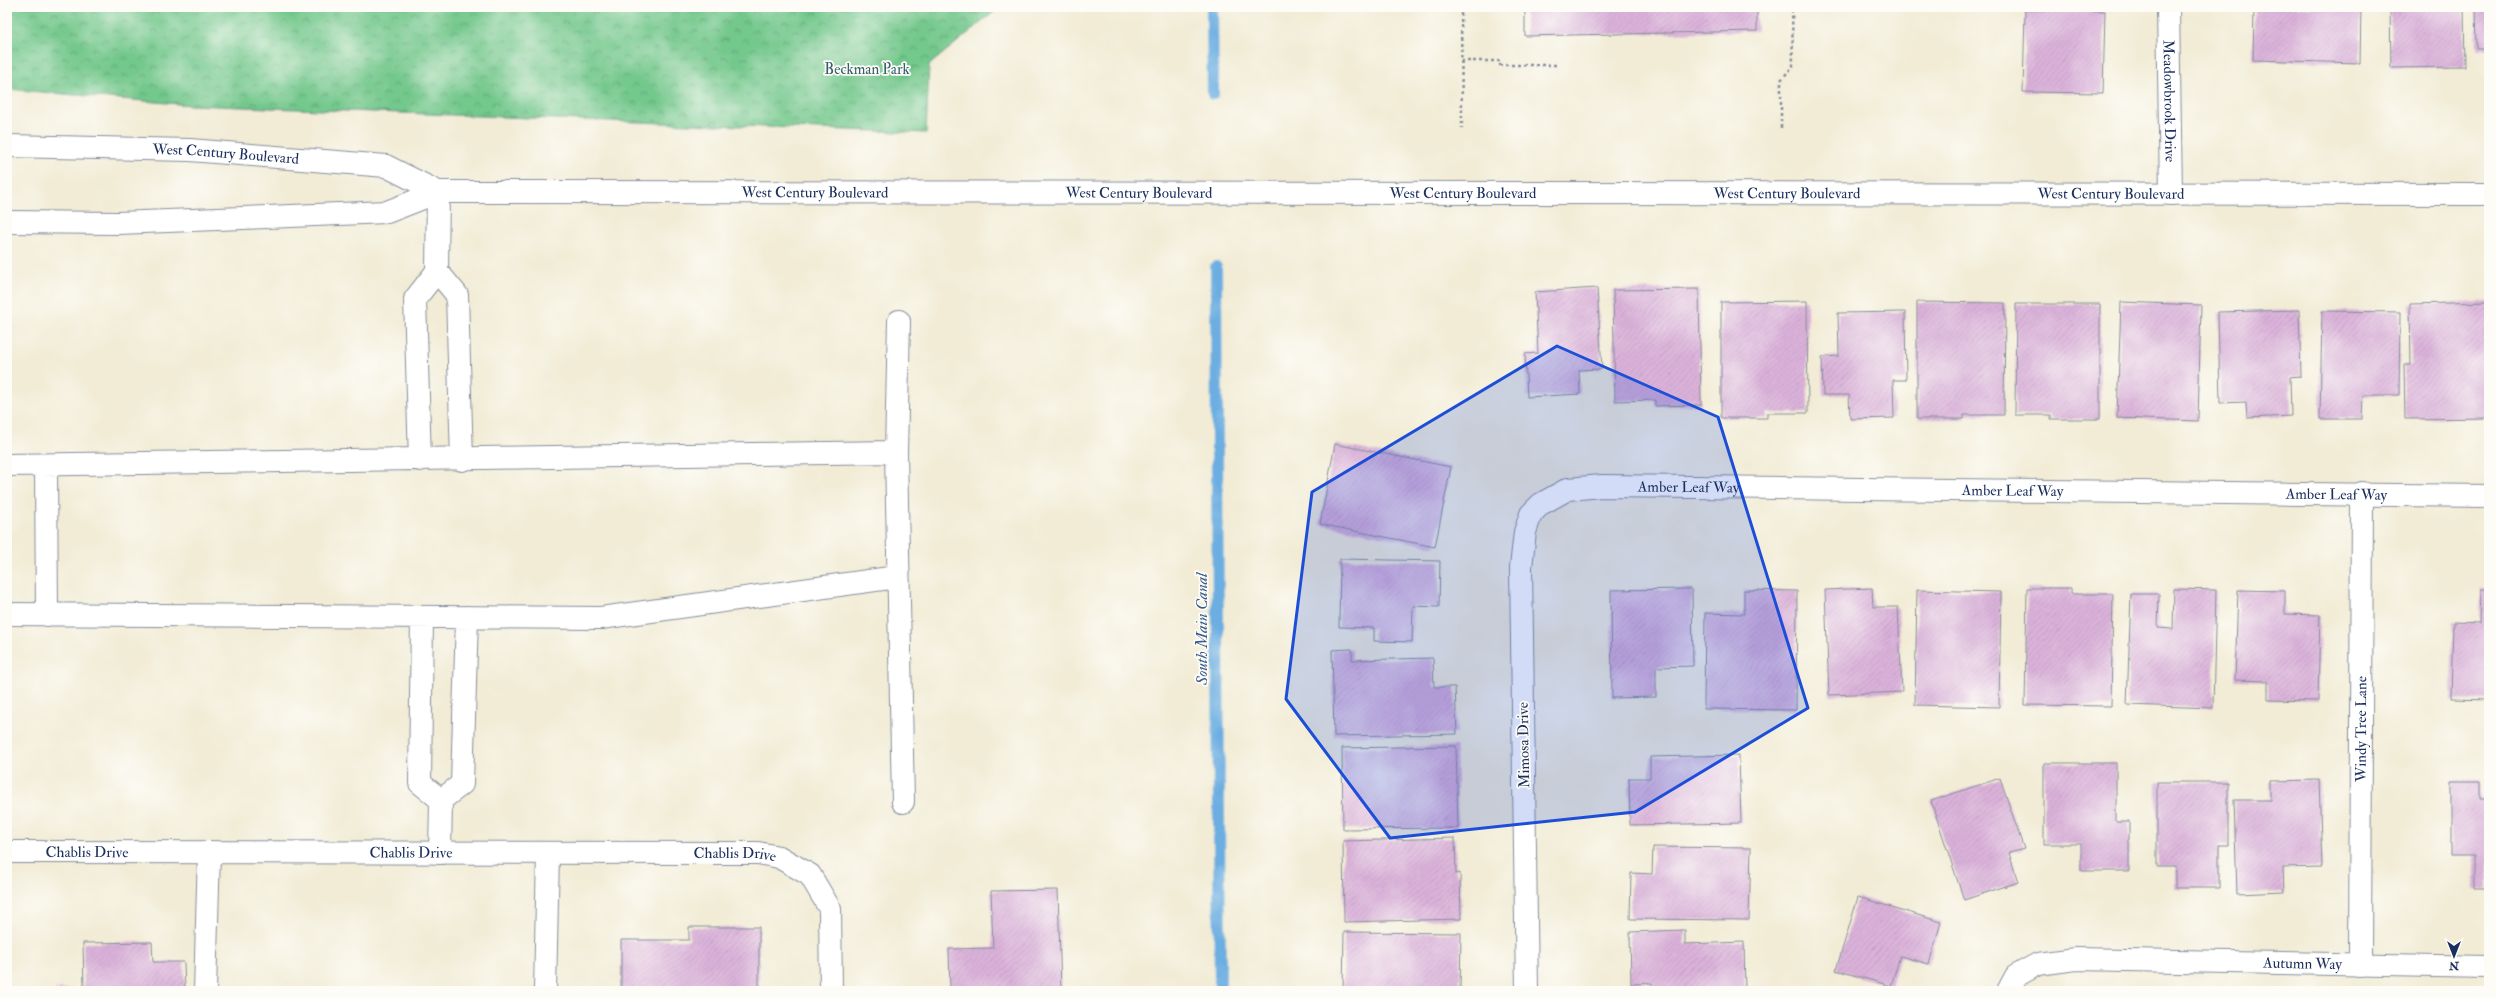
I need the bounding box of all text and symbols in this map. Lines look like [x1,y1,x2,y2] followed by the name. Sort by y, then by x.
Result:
[2159,40,2180,162] street label: Meadowbrook Drive
[824,60,910,79] park label: Beckman Park
[151,140,300,168] street label: West Century Boulevard
[741,183,889,202] street label: West Century Boulevard
[1065,183,1213,202] street label: West Century Boulevard
[1389,183,1537,203] street label: West Century Boulevard
[1713,184,1861,203] street label: West Century Boulevard
[2037,184,2185,203] street label: West Century Boulevard
[1637,477,1740,497] street label: Amber Leaf Way
[1961,481,2064,501] street label: Amber Leaf Way
[2285,484,2388,504] street label: Amber Leaf Way
[1192,572,1212,686] water label: South Main Canal
[2351,676,2371,783] street label: Windy Tree Lane
[1514,702,1534,788] street label: Mimosa Drive
[46,843,128,862] street label: Chablis Drive
[370,843,452,862] street label: Chablis Drive
[694,843,778,866] street label: Chablis Drive
[2434,936,2474,976] north arrow
[2262,953,2343,974] street label: Autumn Way
[2448,959,2460,972] text: N

